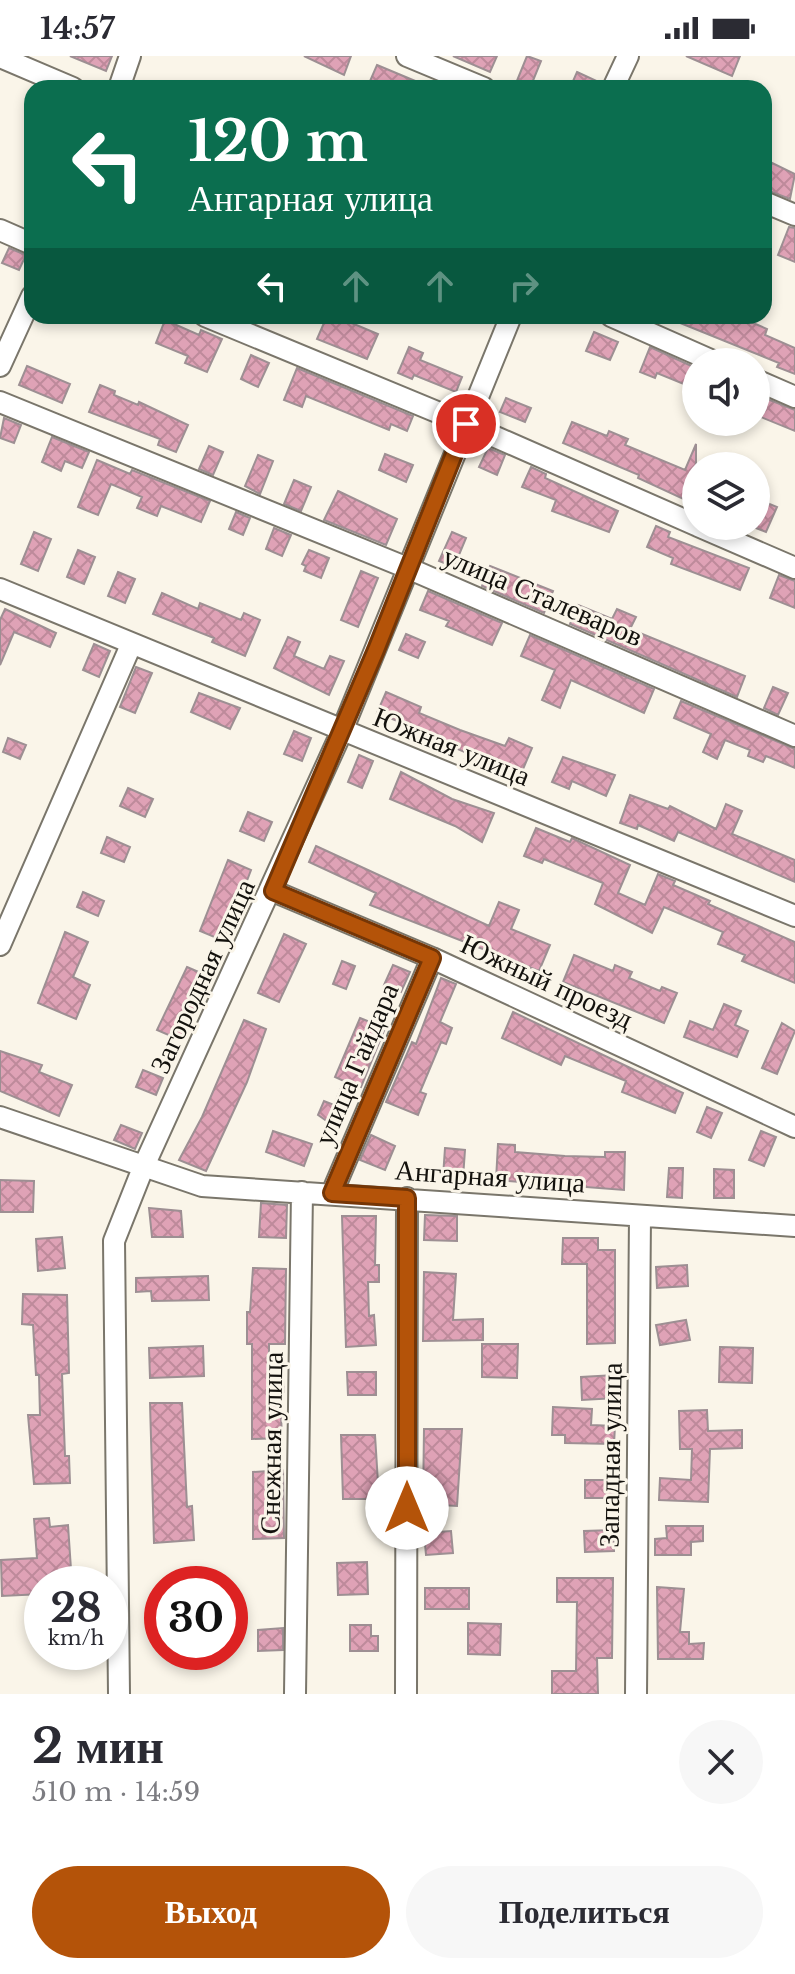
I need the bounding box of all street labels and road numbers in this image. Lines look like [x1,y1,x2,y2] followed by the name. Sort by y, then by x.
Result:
[438,539,648,654] street label: улица Сталеваров
[368,699,536,794] street label: Южная улица
[142,873,263,1079] street label: Загородная улица
[455,926,639,1037] street label: Южный проезд
[307,977,407,1151] street label: улица Гайдара
[394,1152,587,1201] street label: Ангарная улица
[252,1351,291,1535] street label: Снежная улица
[591,1362,630,1548] street label: Западная улица

